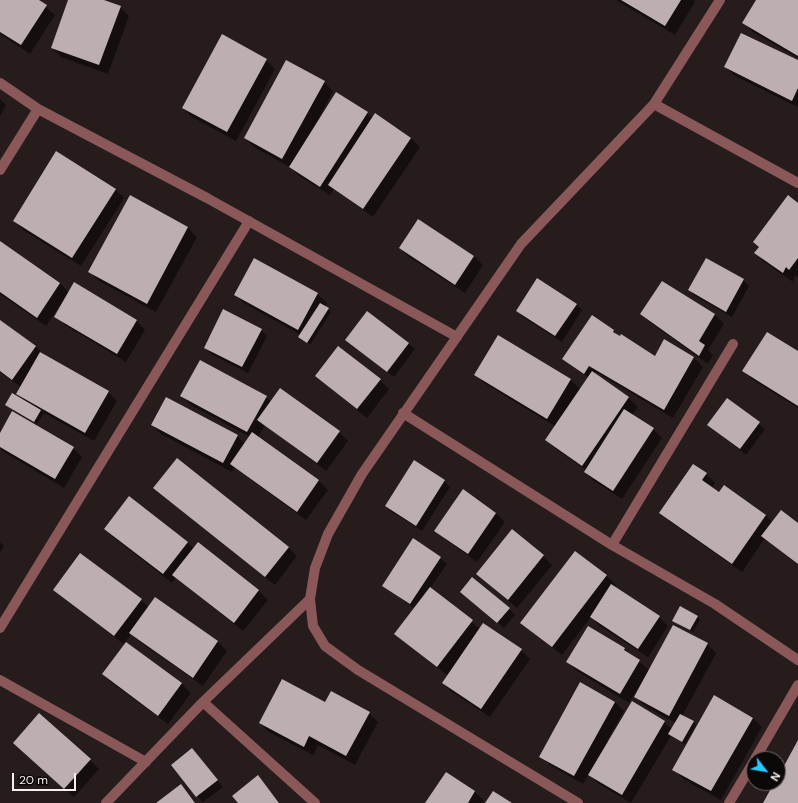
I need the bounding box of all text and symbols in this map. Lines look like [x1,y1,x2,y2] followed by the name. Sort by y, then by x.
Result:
[746,751,786,791] north arrow
[14,765,78,791] scale bar
[767,770,783,784] text: N
[19,772,48,788] text: 20 m

